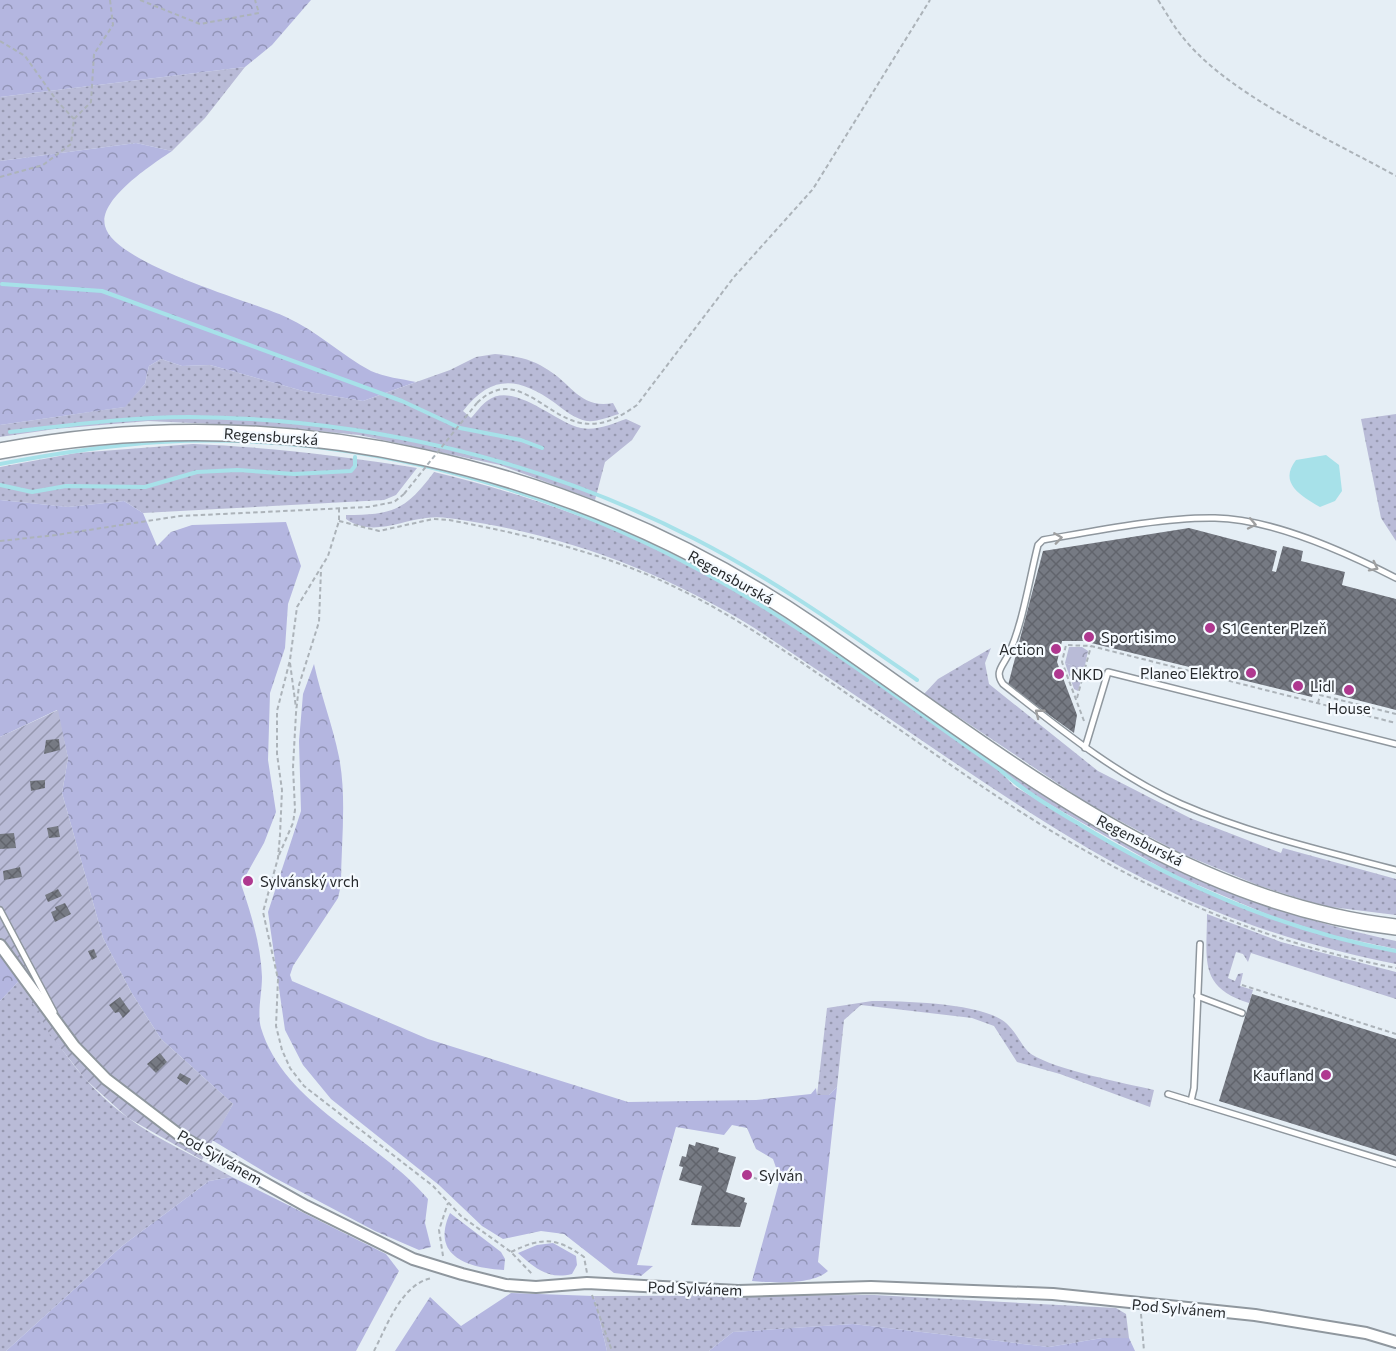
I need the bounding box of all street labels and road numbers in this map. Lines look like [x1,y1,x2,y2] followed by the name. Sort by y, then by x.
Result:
[223,424,319,448] street label: Regensburská
[685,546,777,608] street label: Regensburská
[1094,811,1186,869] street label: Regensburská
[175,1126,265,1188] street label: Pod Sylvánem
[647,1277,743,1299] street label: Pod Sylvánem
[1131,1295,1227,1321] street label: Pod Sylvánem

